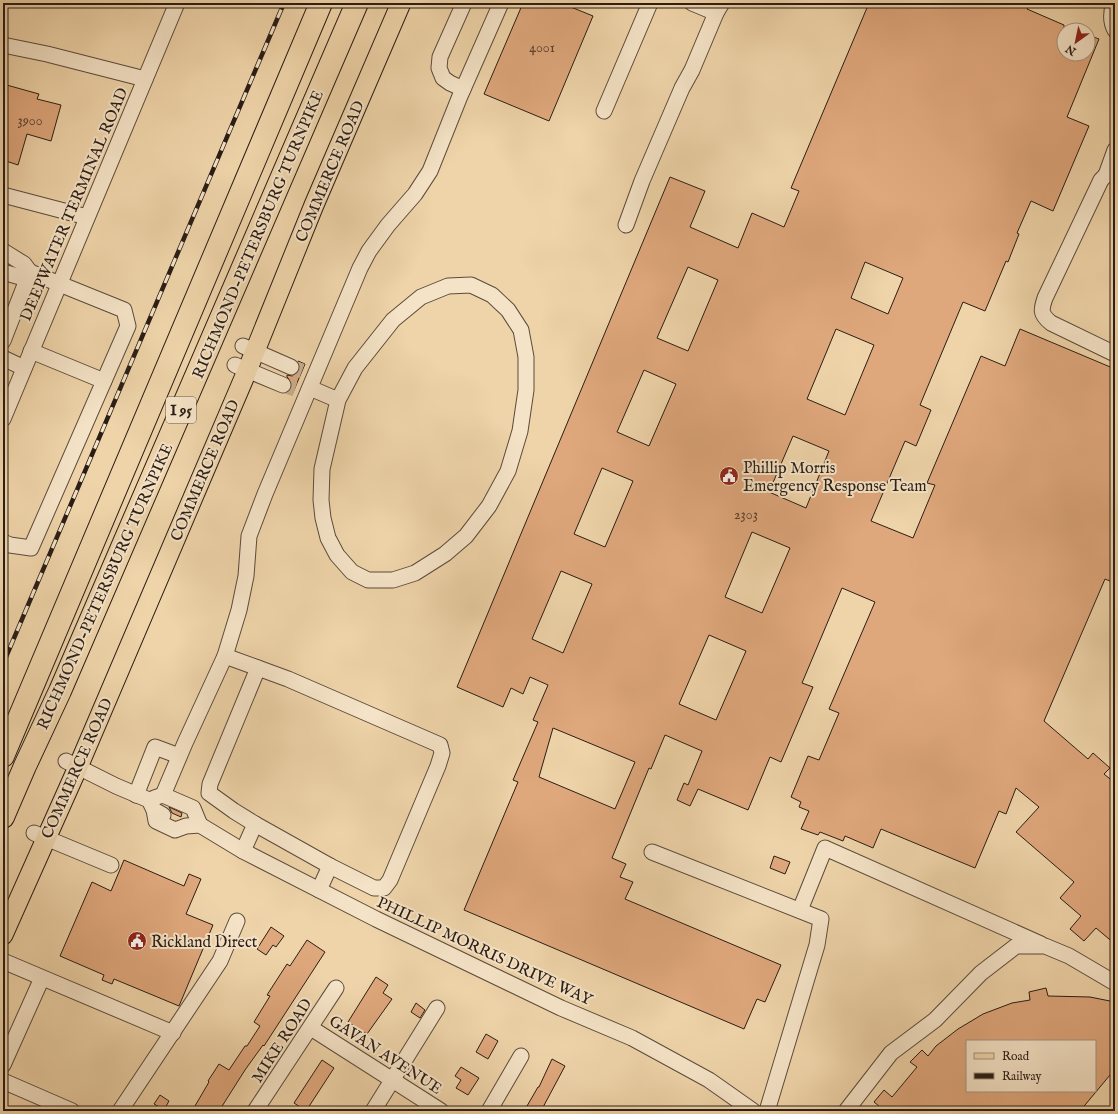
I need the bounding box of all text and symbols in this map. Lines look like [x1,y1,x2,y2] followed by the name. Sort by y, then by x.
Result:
[1056,22,1096,62] north arrow
[529,39,555,57] house number: 4001
[1063,41,1080,59] text: N
[16,85,133,325] street label: DEEPWATER TERMINAL ROAD
[189,88,329,382] street label: RICHMOND-PETERSBURG TURNPIKE
[292,98,370,246] street label: COMMERCE ROAD
[17,112,43,130] house number: 3900
[166,397,196,423] road number: I 95
[167,397,245,545] street label: COMMERCE ROAD
[33,441,178,733] street label: RICHMOND-PETERSBURG TURNPIKE
[743,459,927,497] place label: Phillip Morris Emergency Response Team
[718,465,740,487] public building icon: Phillip Morris Emergency Response Team
[734,506,758,524] house number: 2303
[38,695,118,842] street label: COMMERCE ROAD
[373,893,596,1011] street label: PHILLIP MORRIS DRIVE WAY
[126,930,148,952] public building icon: Rickland Direct
[151,933,258,953] place label: Rickland Direct
[248,995,317,1087] street label: MIKE ROAD
[325,1012,445,1100] street label: GAVAN AVENUE
[966,1040,1096,1092] legend
[1002,1049,1030,1064] text: Road
[1002,1069,1041,1084] text: Railway

